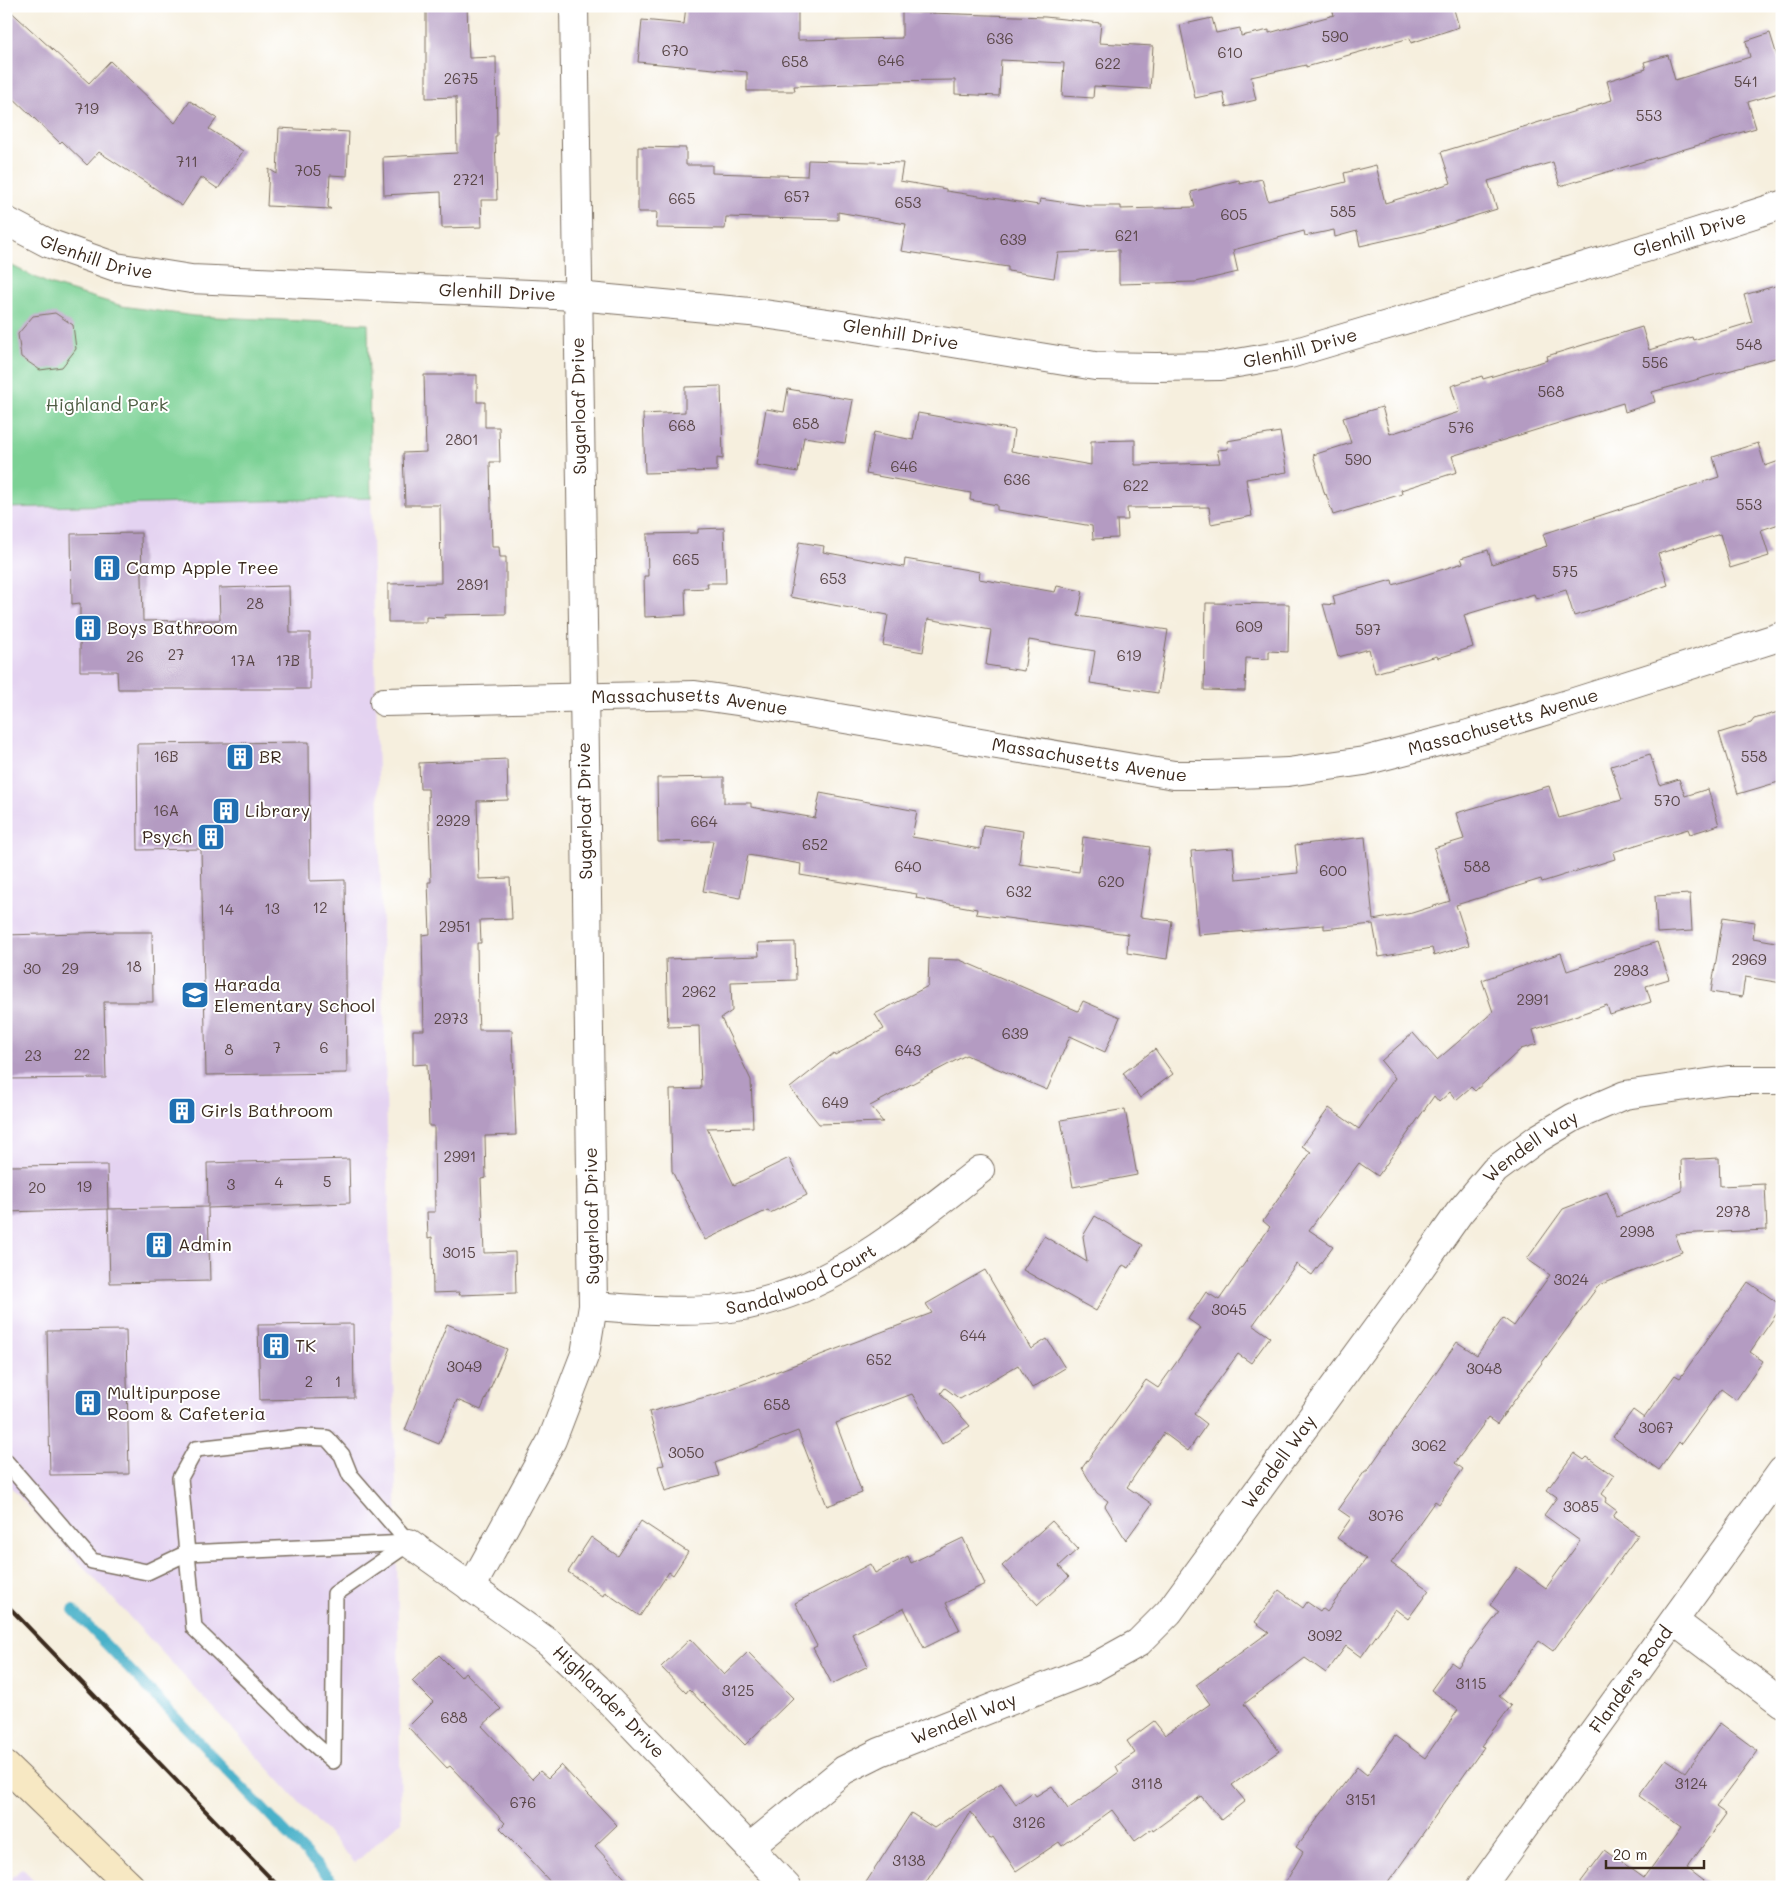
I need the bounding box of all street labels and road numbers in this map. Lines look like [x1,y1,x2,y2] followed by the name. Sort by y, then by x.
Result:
[1630,204,1749,262] street label: Glenhill Drive
[36,228,155,284] street label: Glenhill Drive
[438,277,556,306] street label: Glenhill Drive
[841,312,961,355] street label: Glenhill Drive
[1241,322,1360,373] street label: Glenhill Drive
[565,337,591,475] street label: Sugarloaf Drive
[591,682,790,720] street label: Massachusetts Avenue
[1405,682,1601,760] street label: Massachusetts Avenue
[990,731,1187,786] street label: Massachusetts Avenue
[571,742,597,880] street label: Sugarloaf Drive
[1477,1104,1582,1187] street label: Wendell Way
[578,1147,604,1285] street label: Sugarloaf Drive
[724,1238,880,1319] street label: Sandalwood Court
[1236,1410,1321,1513] street label: Wendell Way
[1583,1621,1677,1737] street label: Flanders Road
[548,1640,671,1763] street label: Highlander Drive
[908,1687,1020,1749] street label: Wendell Way

